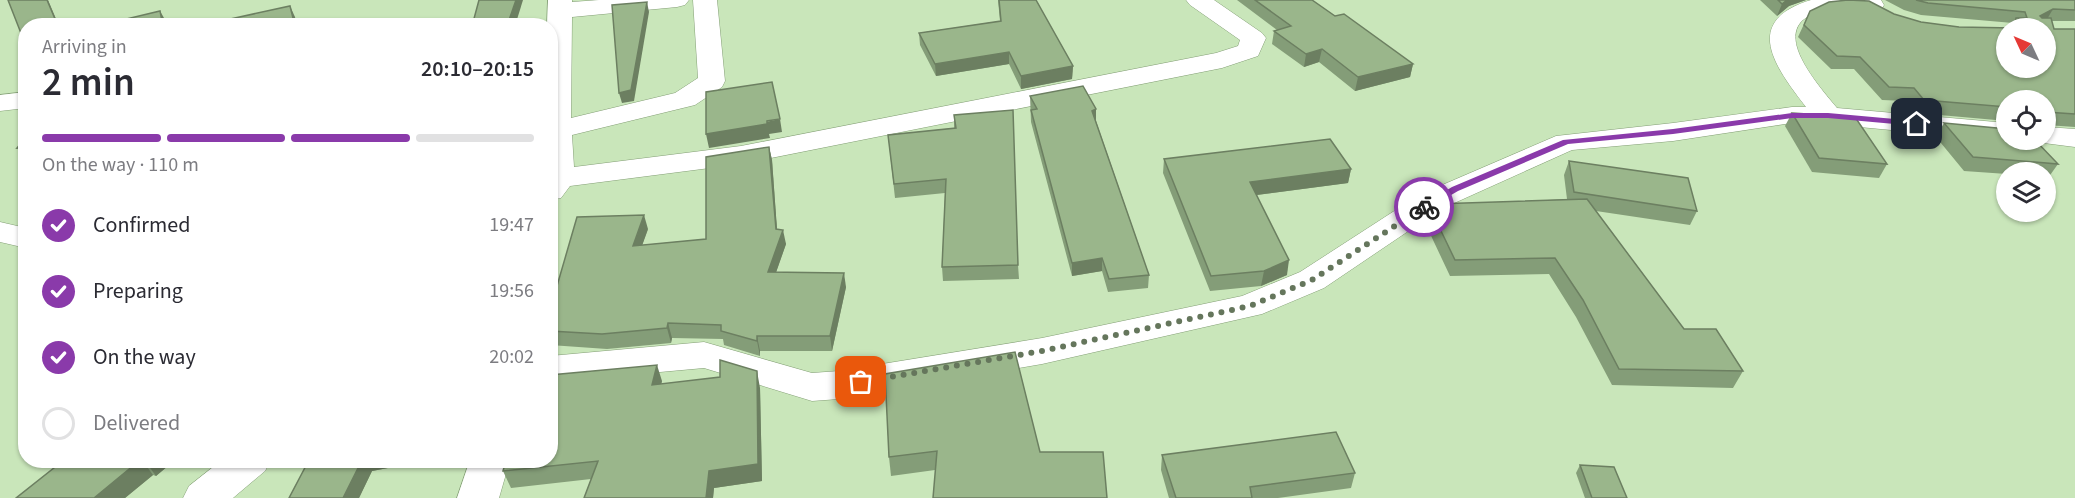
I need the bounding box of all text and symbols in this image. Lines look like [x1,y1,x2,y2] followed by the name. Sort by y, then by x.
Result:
[1996,18,2056,78] north arrow
[1996,18,2056,222] map controls
[42,33,127,61] text: Arriving in
[421,53,534,85] text: 20:10–20:15
[42,55,135,111] text: 2 min
[1996,90,2056,150] button: locate
[1891,98,1942,149] pin
[1900,107,1933,140] icon: home
[42,151,199,179] text: On the way · 110 m
[1996,162,2056,222] button: layers
[1394,177,1454,237] courier
[1408,191,1441,224] icon: bike
[42,209,75,242] icon: check
[93,209,190,241] text: Confirmed
[489,211,534,239] text: 19:47
[42,275,75,308] icon: check
[93,275,183,307] text: Preparing
[489,277,534,305] text: 19:56
[42,341,75,374] icon: check
[93,341,196,373] text: On the way
[489,343,534,371] text: 20:02
[835,356,886,407] pin
[844,365,877,398] icon: bag
[93,407,180,439] text: Delivered

